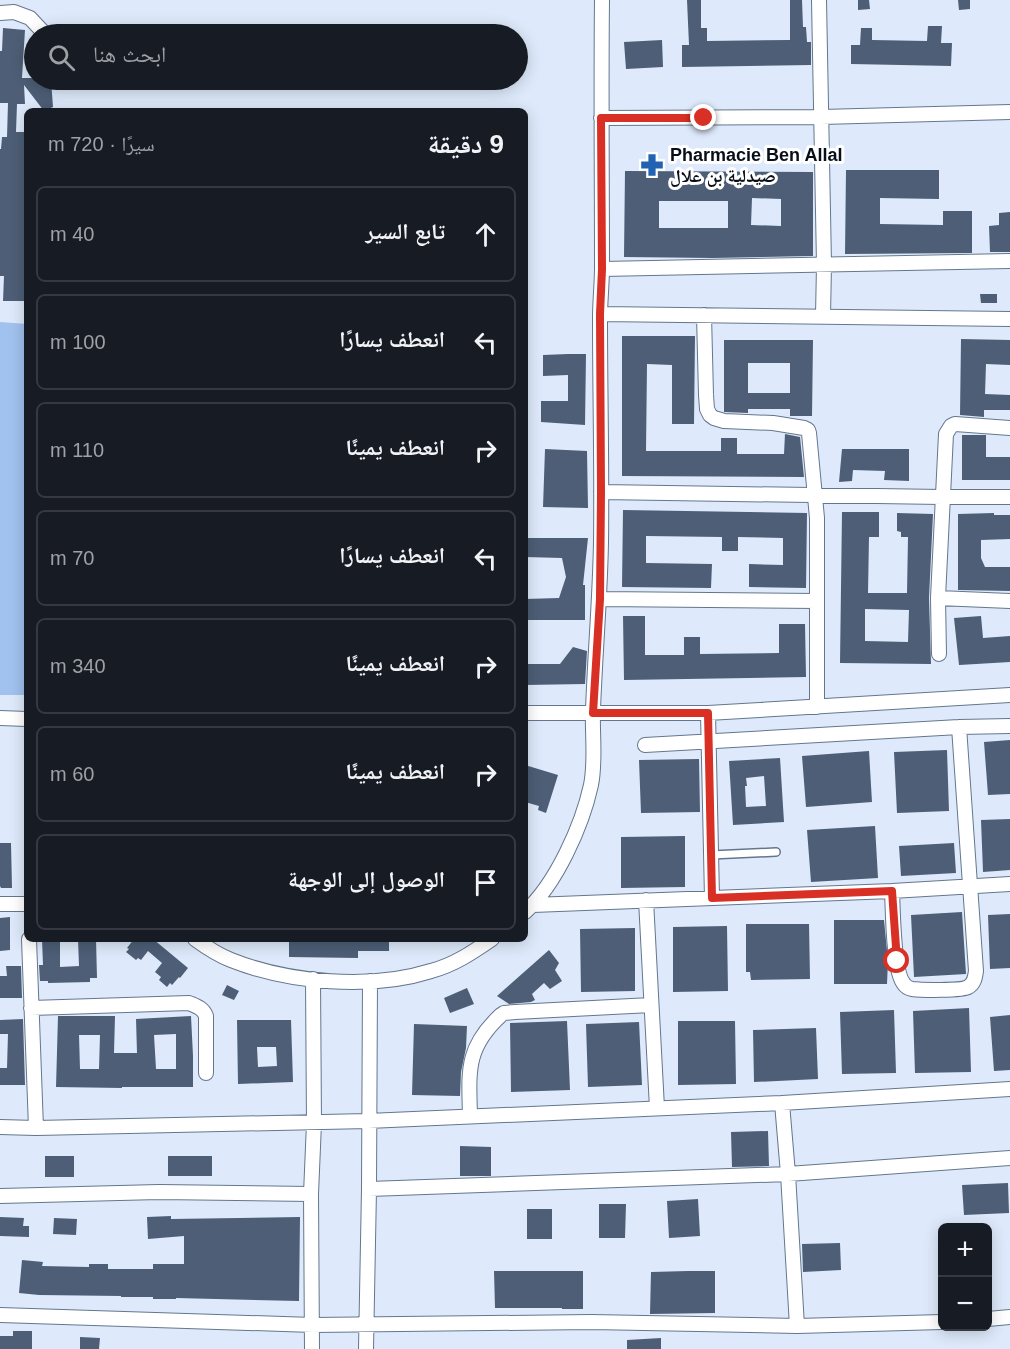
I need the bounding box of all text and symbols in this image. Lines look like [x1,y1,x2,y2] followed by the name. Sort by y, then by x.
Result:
[24,24,528,90] search box
[45,41,78,74] icon: search
[93,42,166,67] text: ابحث هنا
[690,104,716,130] route end
[428,129,504,159] text: 9 دقيقة
[48,133,155,155] text: سيرًا · 720 m
[670,145,842,187] place label: Pharmacie Ben Allal صيدلية بن علال
[639,152,665,178] pharmacy icon: Pharmacie Ben Allal صيدلية بن علال
[469,218,502,251] icon: ahead
[365,219,445,244] text: تابع السير
[50,223,94,245] text: 40 m
[469,326,502,359] icon: left
[339,327,445,352] text: انعطف يسارًا
[50,331,106,353] text: 100 m
[469,434,502,467] icon: right
[346,435,445,460] text: انعطف يمينًا
[50,439,104,461] text: 110 m
[469,542,502,575] icon: left
[339,543,445,568] text: انعطف يسارًا
[50,547,94,569] text: 70 m
[469,650,502,683] icon: right
[346,651,445,676] text: انعطف يمينًا
[50,655,106,677] text: 340 m
[469,758,502,791] icon: right
[346,759,445,784] text: انعطف يمينًا
[50,763,94,785] text: 60 m
[469,866,502,899] icon: arrive
[288,867,445,892] text: الوصول إلى الوجهة
[883,947,909,973] route start
[938,1223,992,1331] map controls
[938,1223,992,1277] button: +
[938,1277,992,1331] button: −

